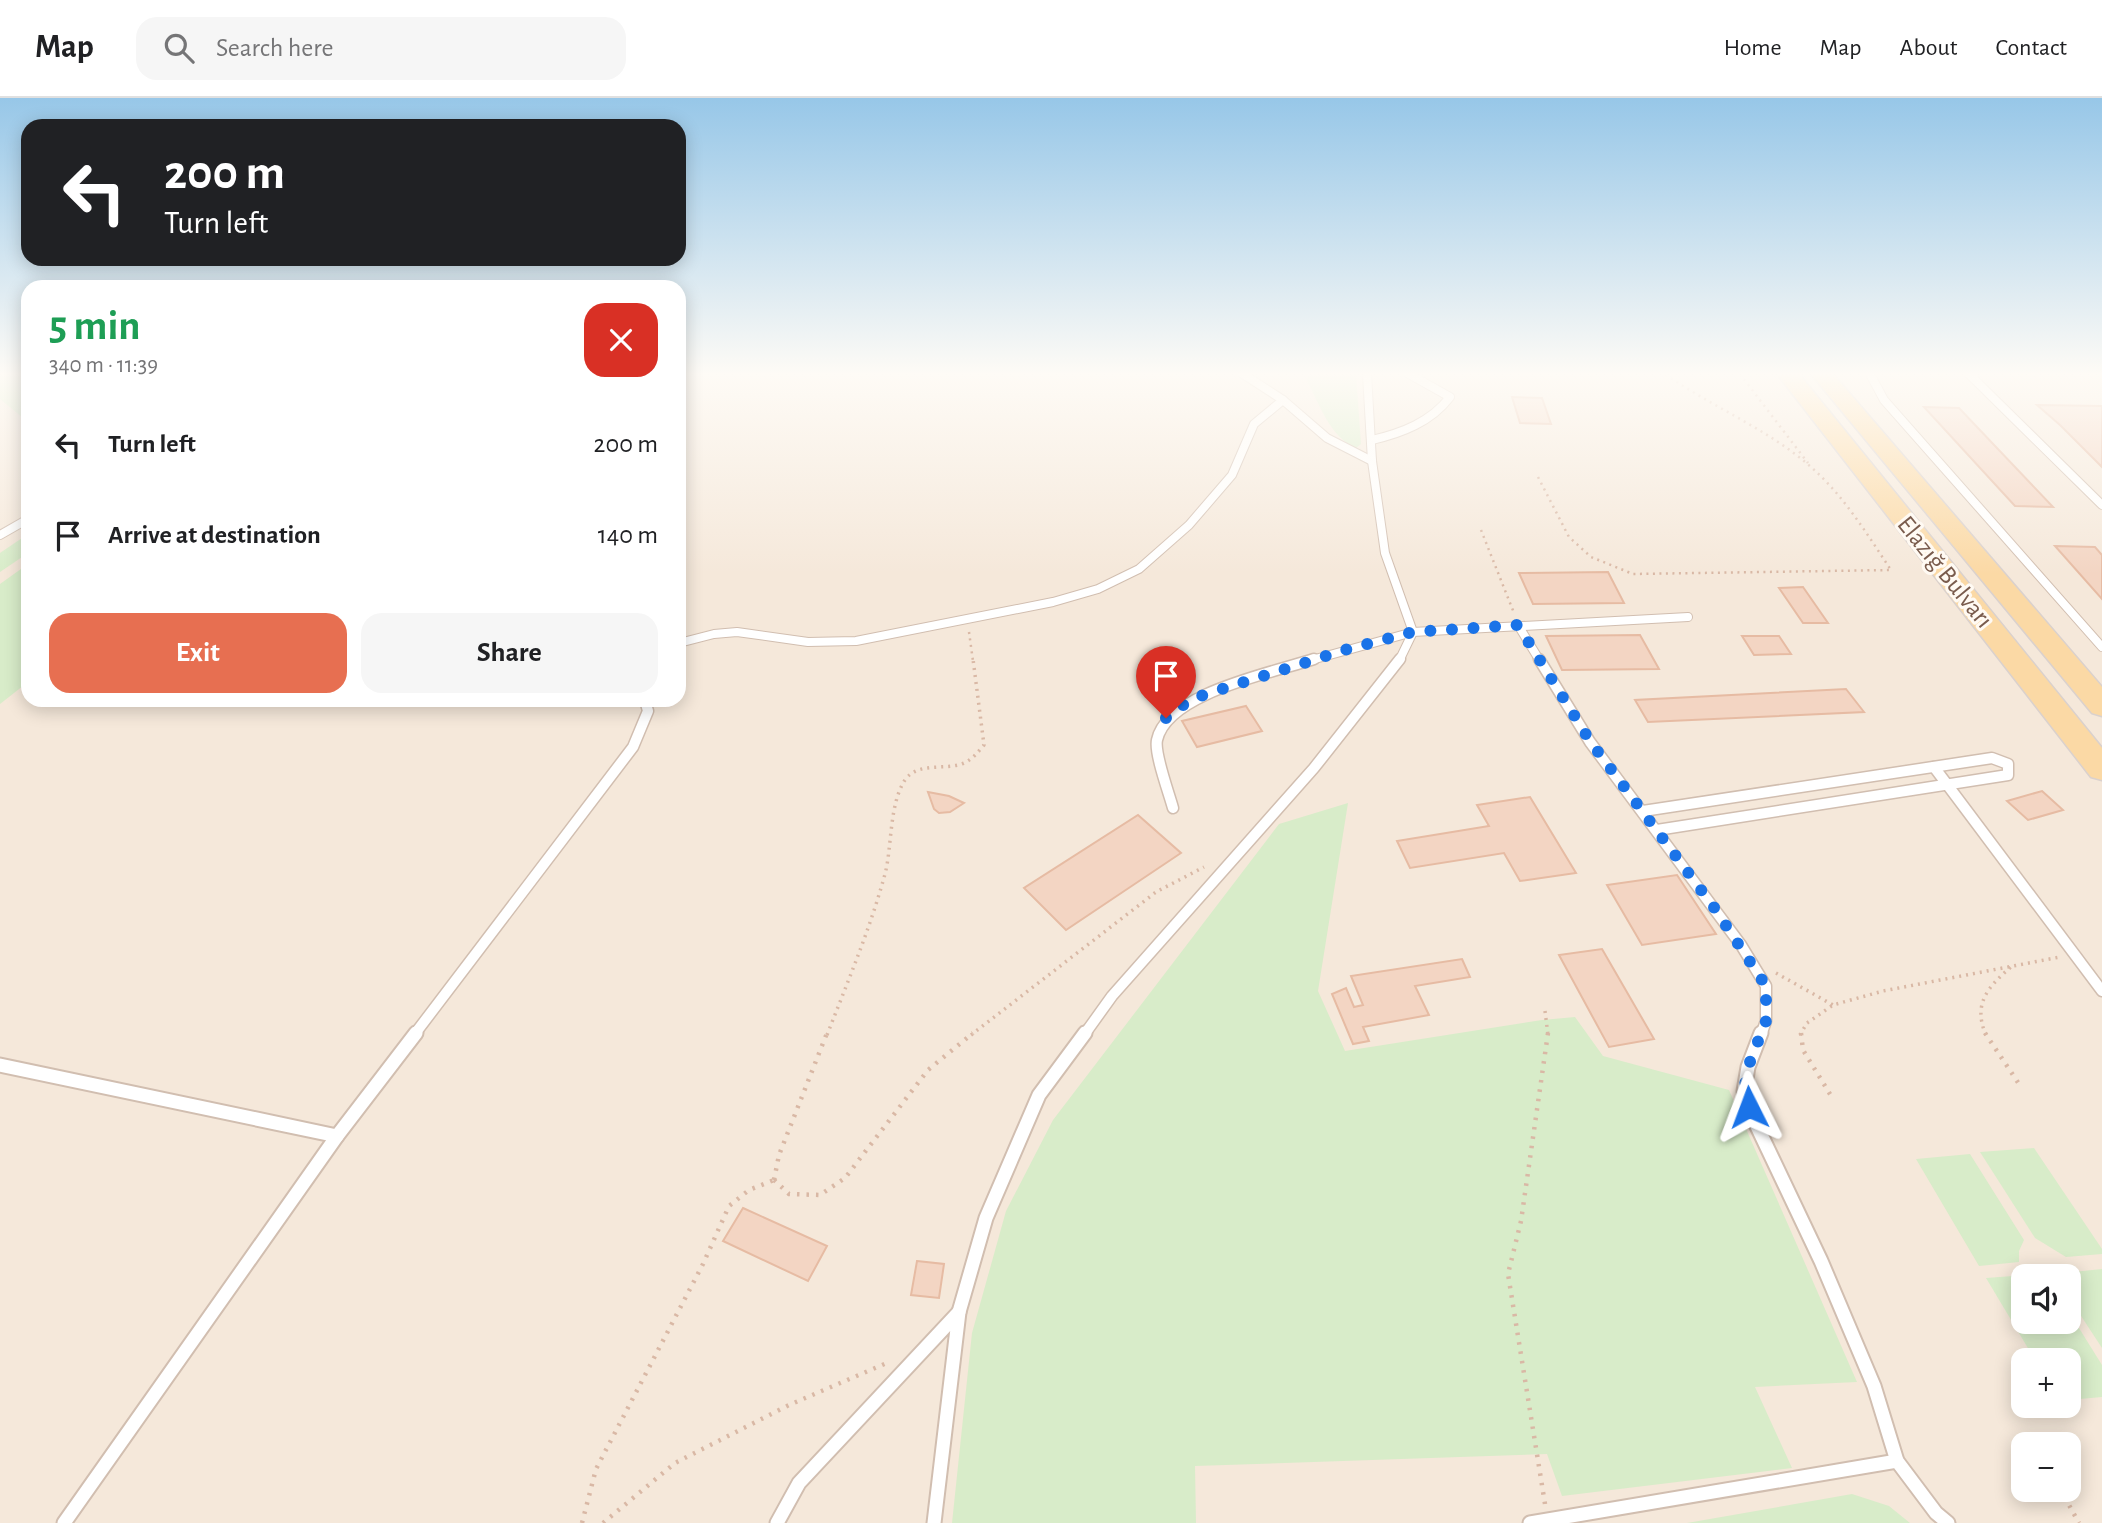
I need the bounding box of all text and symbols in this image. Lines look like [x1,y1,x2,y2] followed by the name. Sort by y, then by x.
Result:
[136,17,626,80] search box
[160,29,198,67] icon: search
[35,31,94,64] text: Map
[216,35,334,61] text: Search here
[1724,36,1782,60] text: Home
[1820,36,1862,60] text: Map
[1900,36,1957,60] text: About
[1995,36,2067,60] text: Contact
[49,147,140,238] icon: left
[164,149,285,198] text: 200 m
[164,207,268,239] text: Turn left
[584,303,658,377] button: close
[49,305,141,347] text: 5 min
[49,354,158,377] text: 340 m · 11:39
[49,426,87,464] icon: left
[108,431,196,457] text: Turn left
[594,431,658,457] text: 200 m
[1892,511,1998,633] street label: Elazığ Bulvarı
[49,517,87,555] icon: arrive
[108,522,321,548] text: Arrive at destination
[598,522,658,548] text: 140 m
[49,613,347,693] button: Exit
[361,613,658,693] button: Share
[1136,646,1196,718] pin
[1147,657,1185,695] icon: arrive
[1712,1070,1786,1144] position arrow
[2011,1264,2081,1502] map controls
[2011,1264,2081,1334] button: sound
[2011,1348,2081,1418] button: +
[2011,1432,2081,1502] button: −

